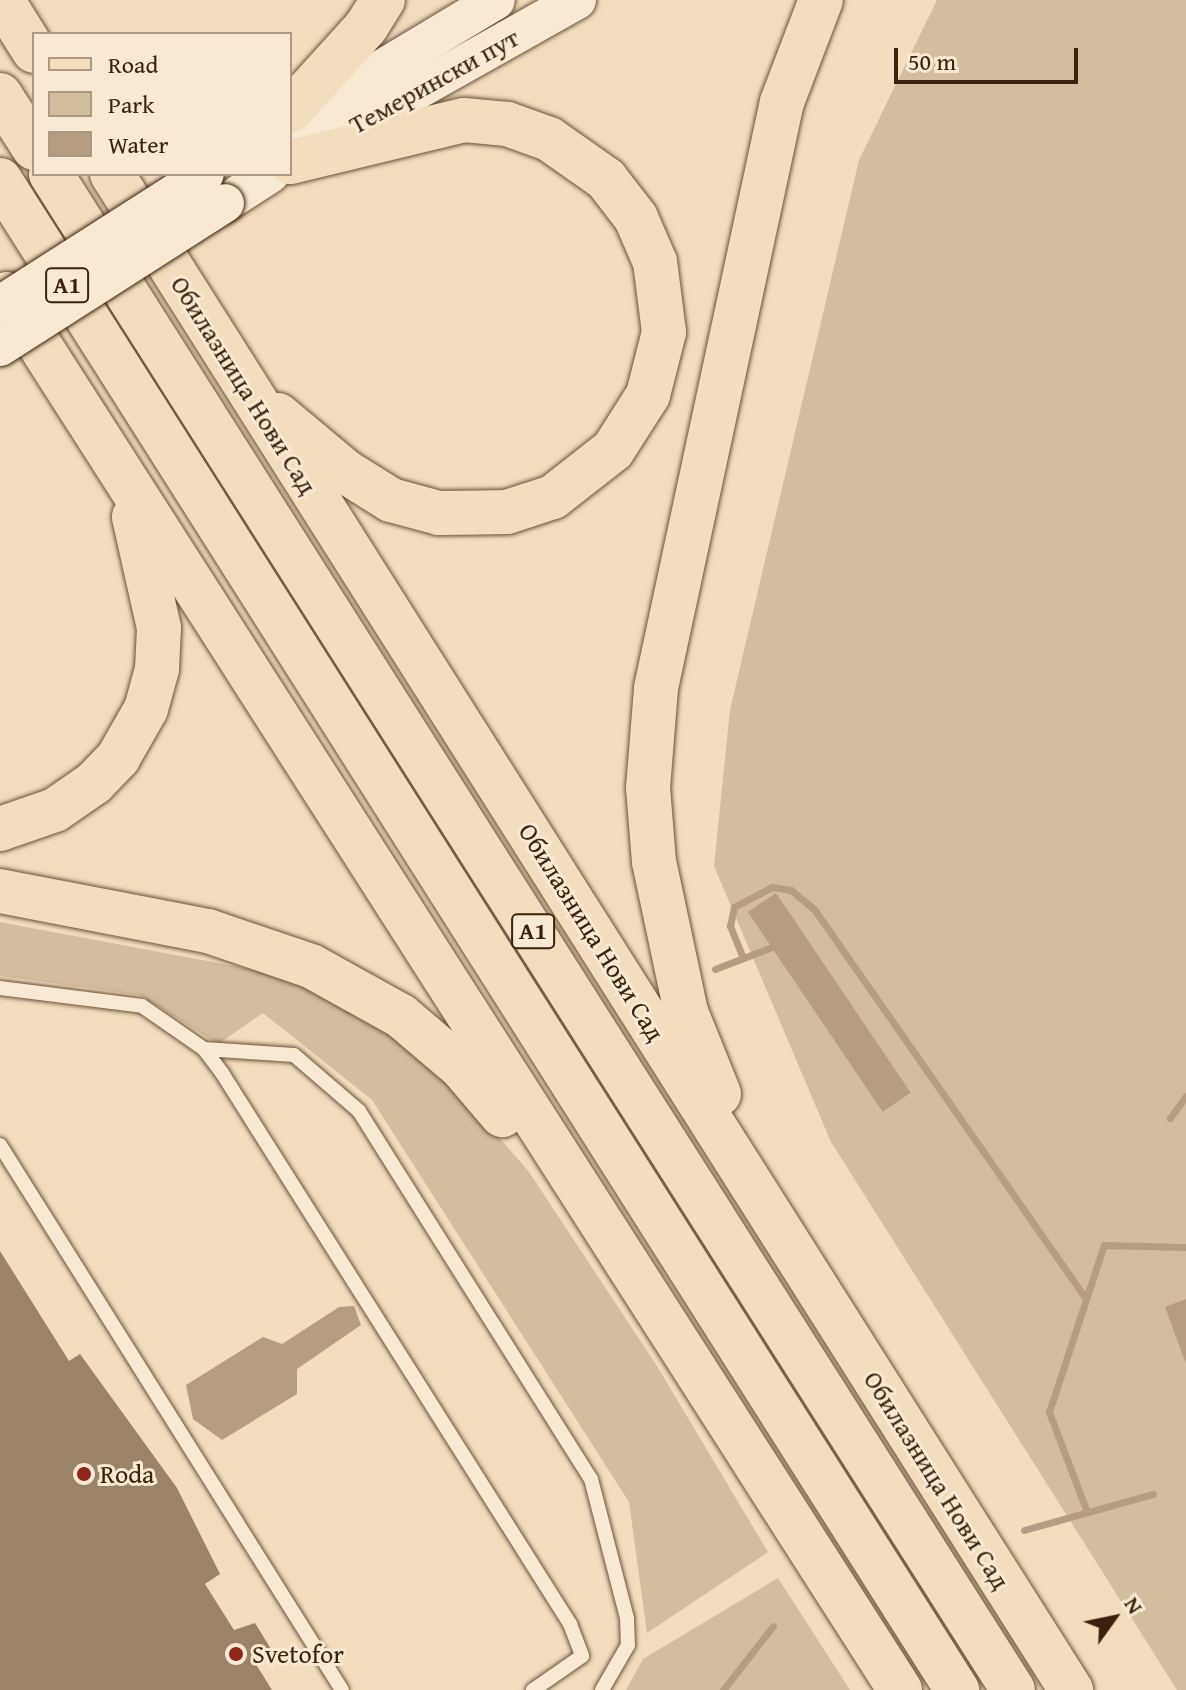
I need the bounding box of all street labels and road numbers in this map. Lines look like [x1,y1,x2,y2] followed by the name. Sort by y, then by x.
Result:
[344,22,524,140] street label: Темерински пут
[45,265,89,305] road number: A1
[164,270,324,500] street label: Обилазница Нови Сад
[512,817,672,1047] street label: Обилазница Нови Сад
[511,911,555,951] road number: A1
[857,1365,1017,1595] street label: Обилазница Нови Сад

